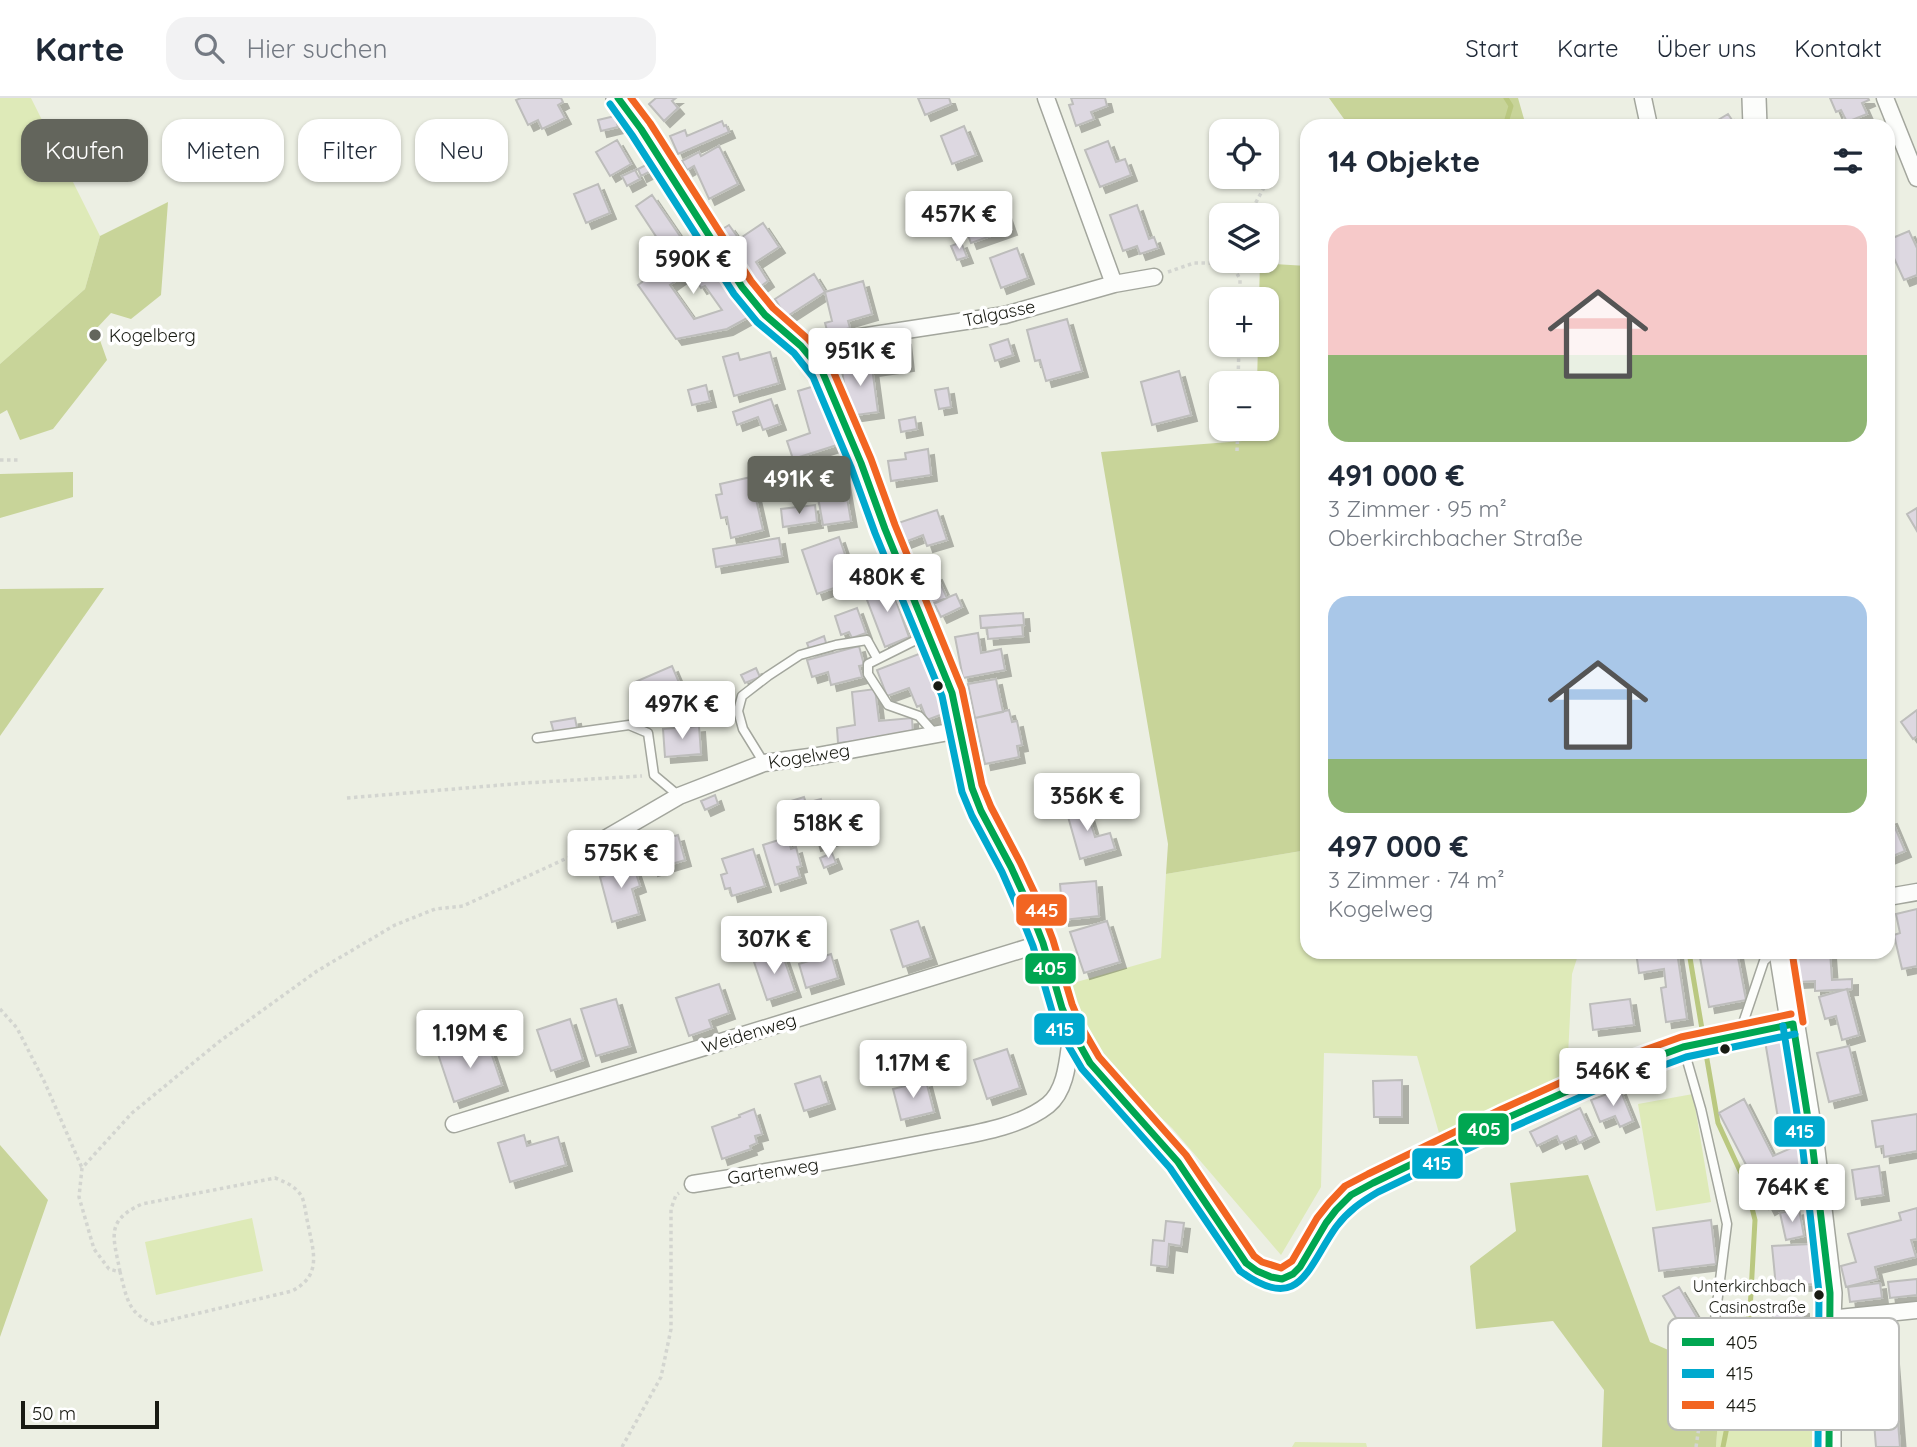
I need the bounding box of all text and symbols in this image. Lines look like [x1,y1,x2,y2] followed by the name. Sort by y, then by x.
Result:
[166,17,656,80] search box
[35,28,124,69] text: Karte
[190,29,228,67] icon: search
[246,32,388,65] text: Hier suchen
[1465,33,1519,63] text: Start
[1557,33,1618,63] text: Karte
[1656,33,1756,63] text: Über uns
[1794,33,1882,63] text: Kontakt
[21,119,148,182] chip: Kaufen
[162,119,284,182] chip: Mieten
[298,119,401,182] chip: Filter
[415,119,508,182] chip: Neu
[1209,119,1279,441] map controls
[1209,119,1279,189] button: locate
[1328,142,1480,180] text: 14 Objekte
[1829,142,1867,180] icon: filters
[902,192,1016,251] pin: 457K €
[921,199,997,228] text: 457K €
[1209,203,1279,273] button: layers
[636,236,750,296] pin: 590K €
[655,244,731,273] text: 590K €
[1535,271,1661,397] icon: home
[1209,287,1279,357] button: +
[961,294,1037,332] street label: Talgasse
[109,324,196,347] place label: Kogelberg
[87,327,103,343] marker: Kogelberg
[803,328,917,388] pin: 951K €
[824,336,896,365] text: 951K €
[1209,371,1279,441] button: −
[742,456,856,516] pin: 491K €
[1328,456,1465,494] text: 491 000 €
[763,464,835,493] text: 491K €
[1328,494,1507,523] text: 3 Zimmer · 95 m²
[1328,523,1583,552] text: Oberkirchbacher Straße
[830,554,944,614] pin: 480K €
[849,562,925,591] text: 480K €
[1535,642,1661,768] icon: home
[931,679,945,693] unlabelled marker
[625,682,739,741] pin: 497K €
[645,689,719,718] text: 497K €
[767,738,851,774] street label: Kogelweg
[1030,774,1144,833] pin: 356K €
[1050,781,1124,810] text: 356K €
[771,800,885,860] pin: 518K €
[793,808,863,837] text: 518K €
[1328,827,1469,865] text: 497 000 €
[564,830,678,890] pin: 575K €
[583,838,659,867] text: 575K €
[1328,865,1504,894] text: 3 Zimmer · 74 m²
[1015,893,1068,927] line badge: 445
[1328,894,1433,923] text: Kogelweg
[1025,898,1059,922] text: 445
[717,916,831,976] pin: 307K €
[737,924,811,953] text: 307K €
[1024,952,1077,985] line badge: 405
[1033,956,1067,980] text: 405
[699,1008,799,1058] street label: Weidenweg
[405,1010,535,1070] pin: 1.19M €
[1033,1012,1086,1046] line badge: 415
[1046,1017,1074,1041] text: 415
[432,1018,508,1047] text: 1.19M €
[848,1040,978,1100] pin: 1.17M €
[1718,1042,1732,1056] unlabelled marker
[876,1048,950,1077] text: 1.17M €
[1556,1048,1670,1108] pin: 546K €
[1575,1056,1651,1085] text: 546K €
[1457,1112,1510,1146] line badge: 405
[1773,1115,1826,1148] line badge: 415
[1467,1117,1501,1141] text: 405
[1786,1119,1814,1143] text: 415
[1411,1147,1464,1180] line badge: 415
[1423,1151,1451,1175] text: 415
[726,1152,820,1190] street label: Gartenweg
[1735,1164,1849,1224] pin: 764K €
[1755,1172,1829,1201] text: 764K €
[1693,1276,1806,1317] place label: Unterkirchbach Casinostraße
[1812,1288,1826,1302] marker: Unterkirchbach Casinostraße
[1668,1318,1899,1430] legend
[1726,1330,1758,1354] text: 405
[1726,1361,1753,1385] text: 415
[1726,1393,1757,1417] text: 445
[21,1398,159,1430] scale bar
[32,1401,76,1425] text: 50 m

